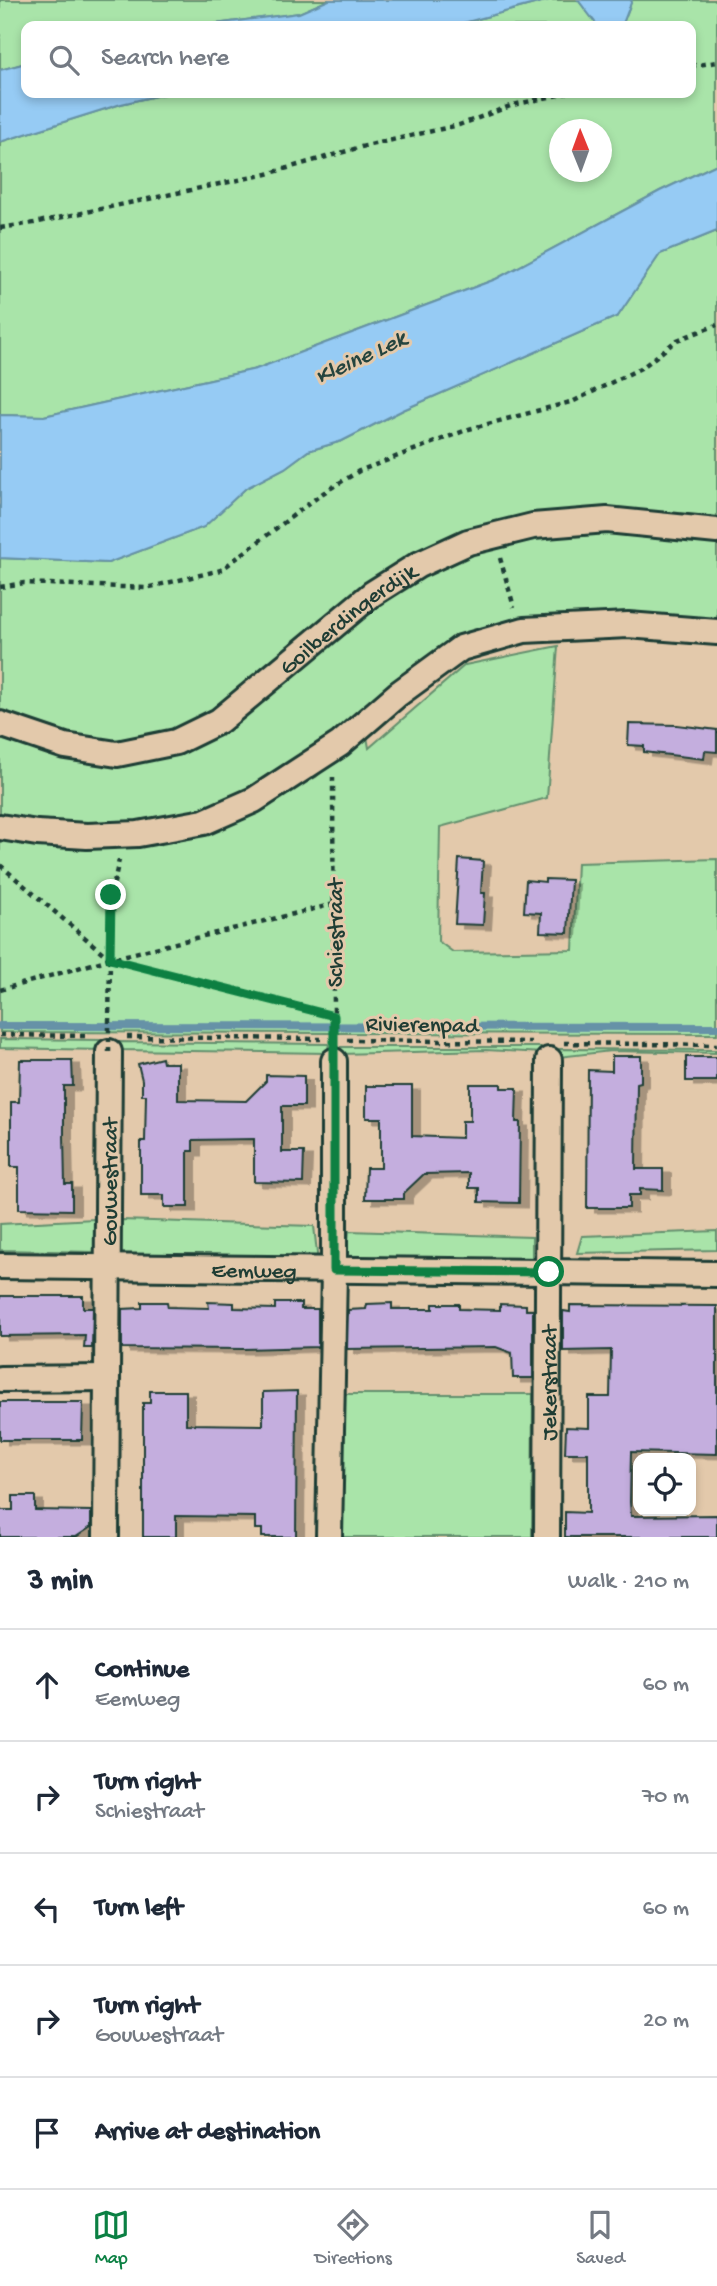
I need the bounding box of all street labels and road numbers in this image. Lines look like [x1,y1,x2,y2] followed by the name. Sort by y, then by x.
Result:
[275,558,425,682] street label: Goilberdingerdijk
[324,877,351,987] street label: Schiestraat
[365,1012,480,1041] street label: Rivierenpad
[98,1116,126,1246] street label: Gouwestraat
[211,1258,297,1286] street label: Eemweg
[537,1324,565,1441] street label: Jekerstraat

